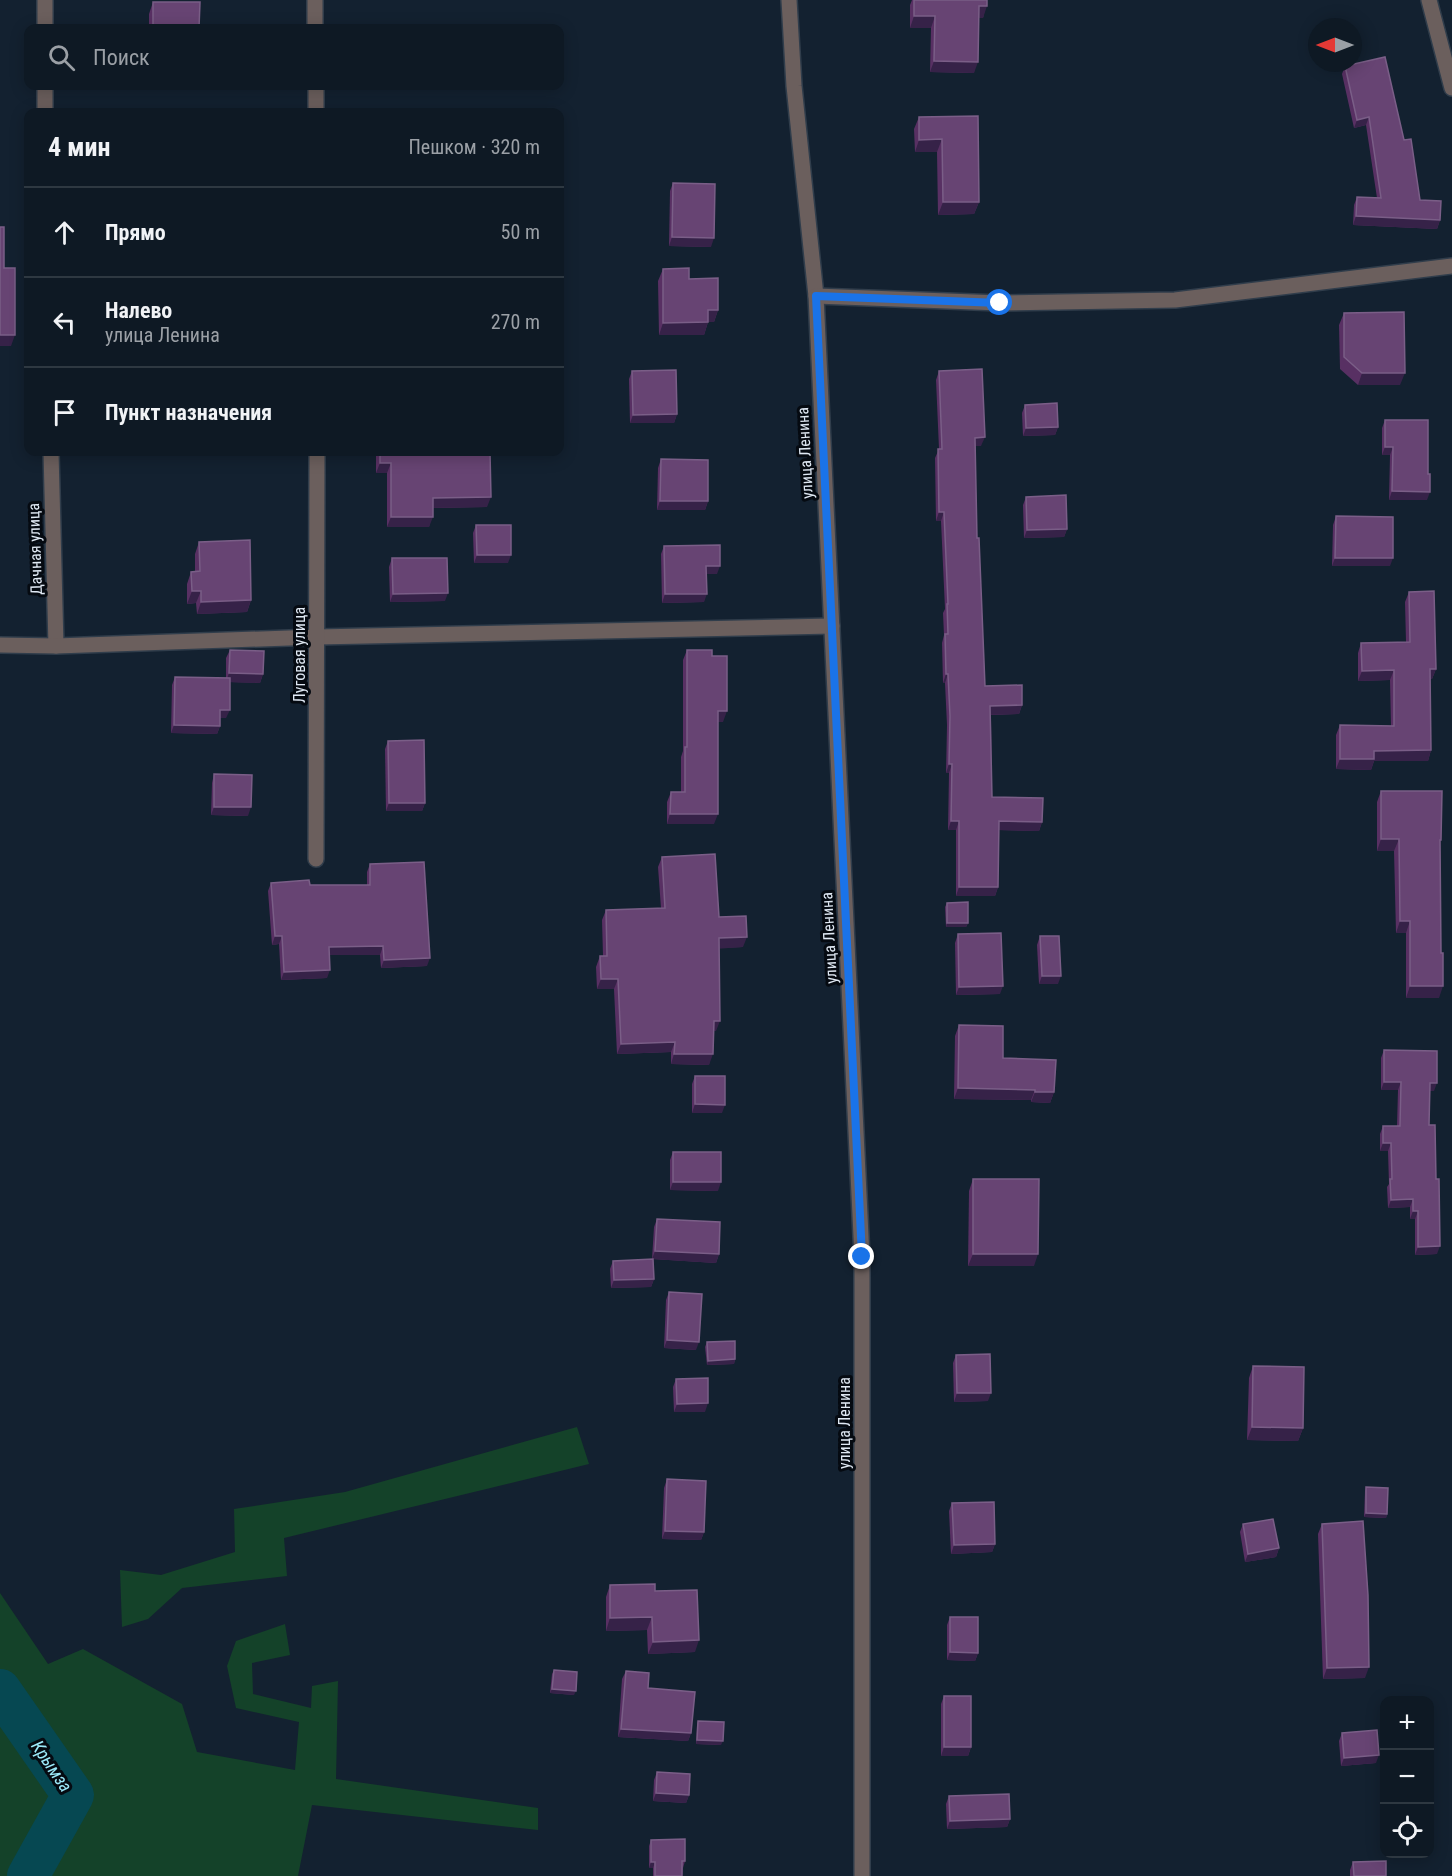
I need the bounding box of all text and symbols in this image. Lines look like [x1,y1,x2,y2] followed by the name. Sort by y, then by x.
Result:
[1308,18,1362,72] north arrow
[24,24,564,90] search box
[45,41,78,74] icon: search
[93,45,150,70] text: Поиск
[48,132,110,162] text: 4 мин
[408,135,540,159] text: Пешком · 320 m
[48,216,81,249] icon: ahead
[105,220,166,245] text: Прямо
[501,220,540,244] text: 50 m
[986,289,1012,315] route start
[105,298,172,323] text: Налево
[48,306,81,339] icon: left
[491,310,540,334] text: 270 m
[105,323,220,347] text: улица Ленина
[48,396,81,429] icon: arrive
[105,400,272,425] text: Пункт назначения
[793,407,817,499] street label: улица Ленина
[24,503,46,595] street label: Дачная улица
[290,607,309,703] street label: Луговая улица
[817,892,841,984] street label: улица Ленина
[848,1243,874,1269] route end
[835,1377,854,1469] street label: улица Ленина
[1380,1696,1434,1858] map controls
[1380,1696,1434,1750] button: +
[27,1736,77,1796] water label: Крымза
[1380,1750,1434,1804] button: −
[1380,1804,1434,1858] button: locate

